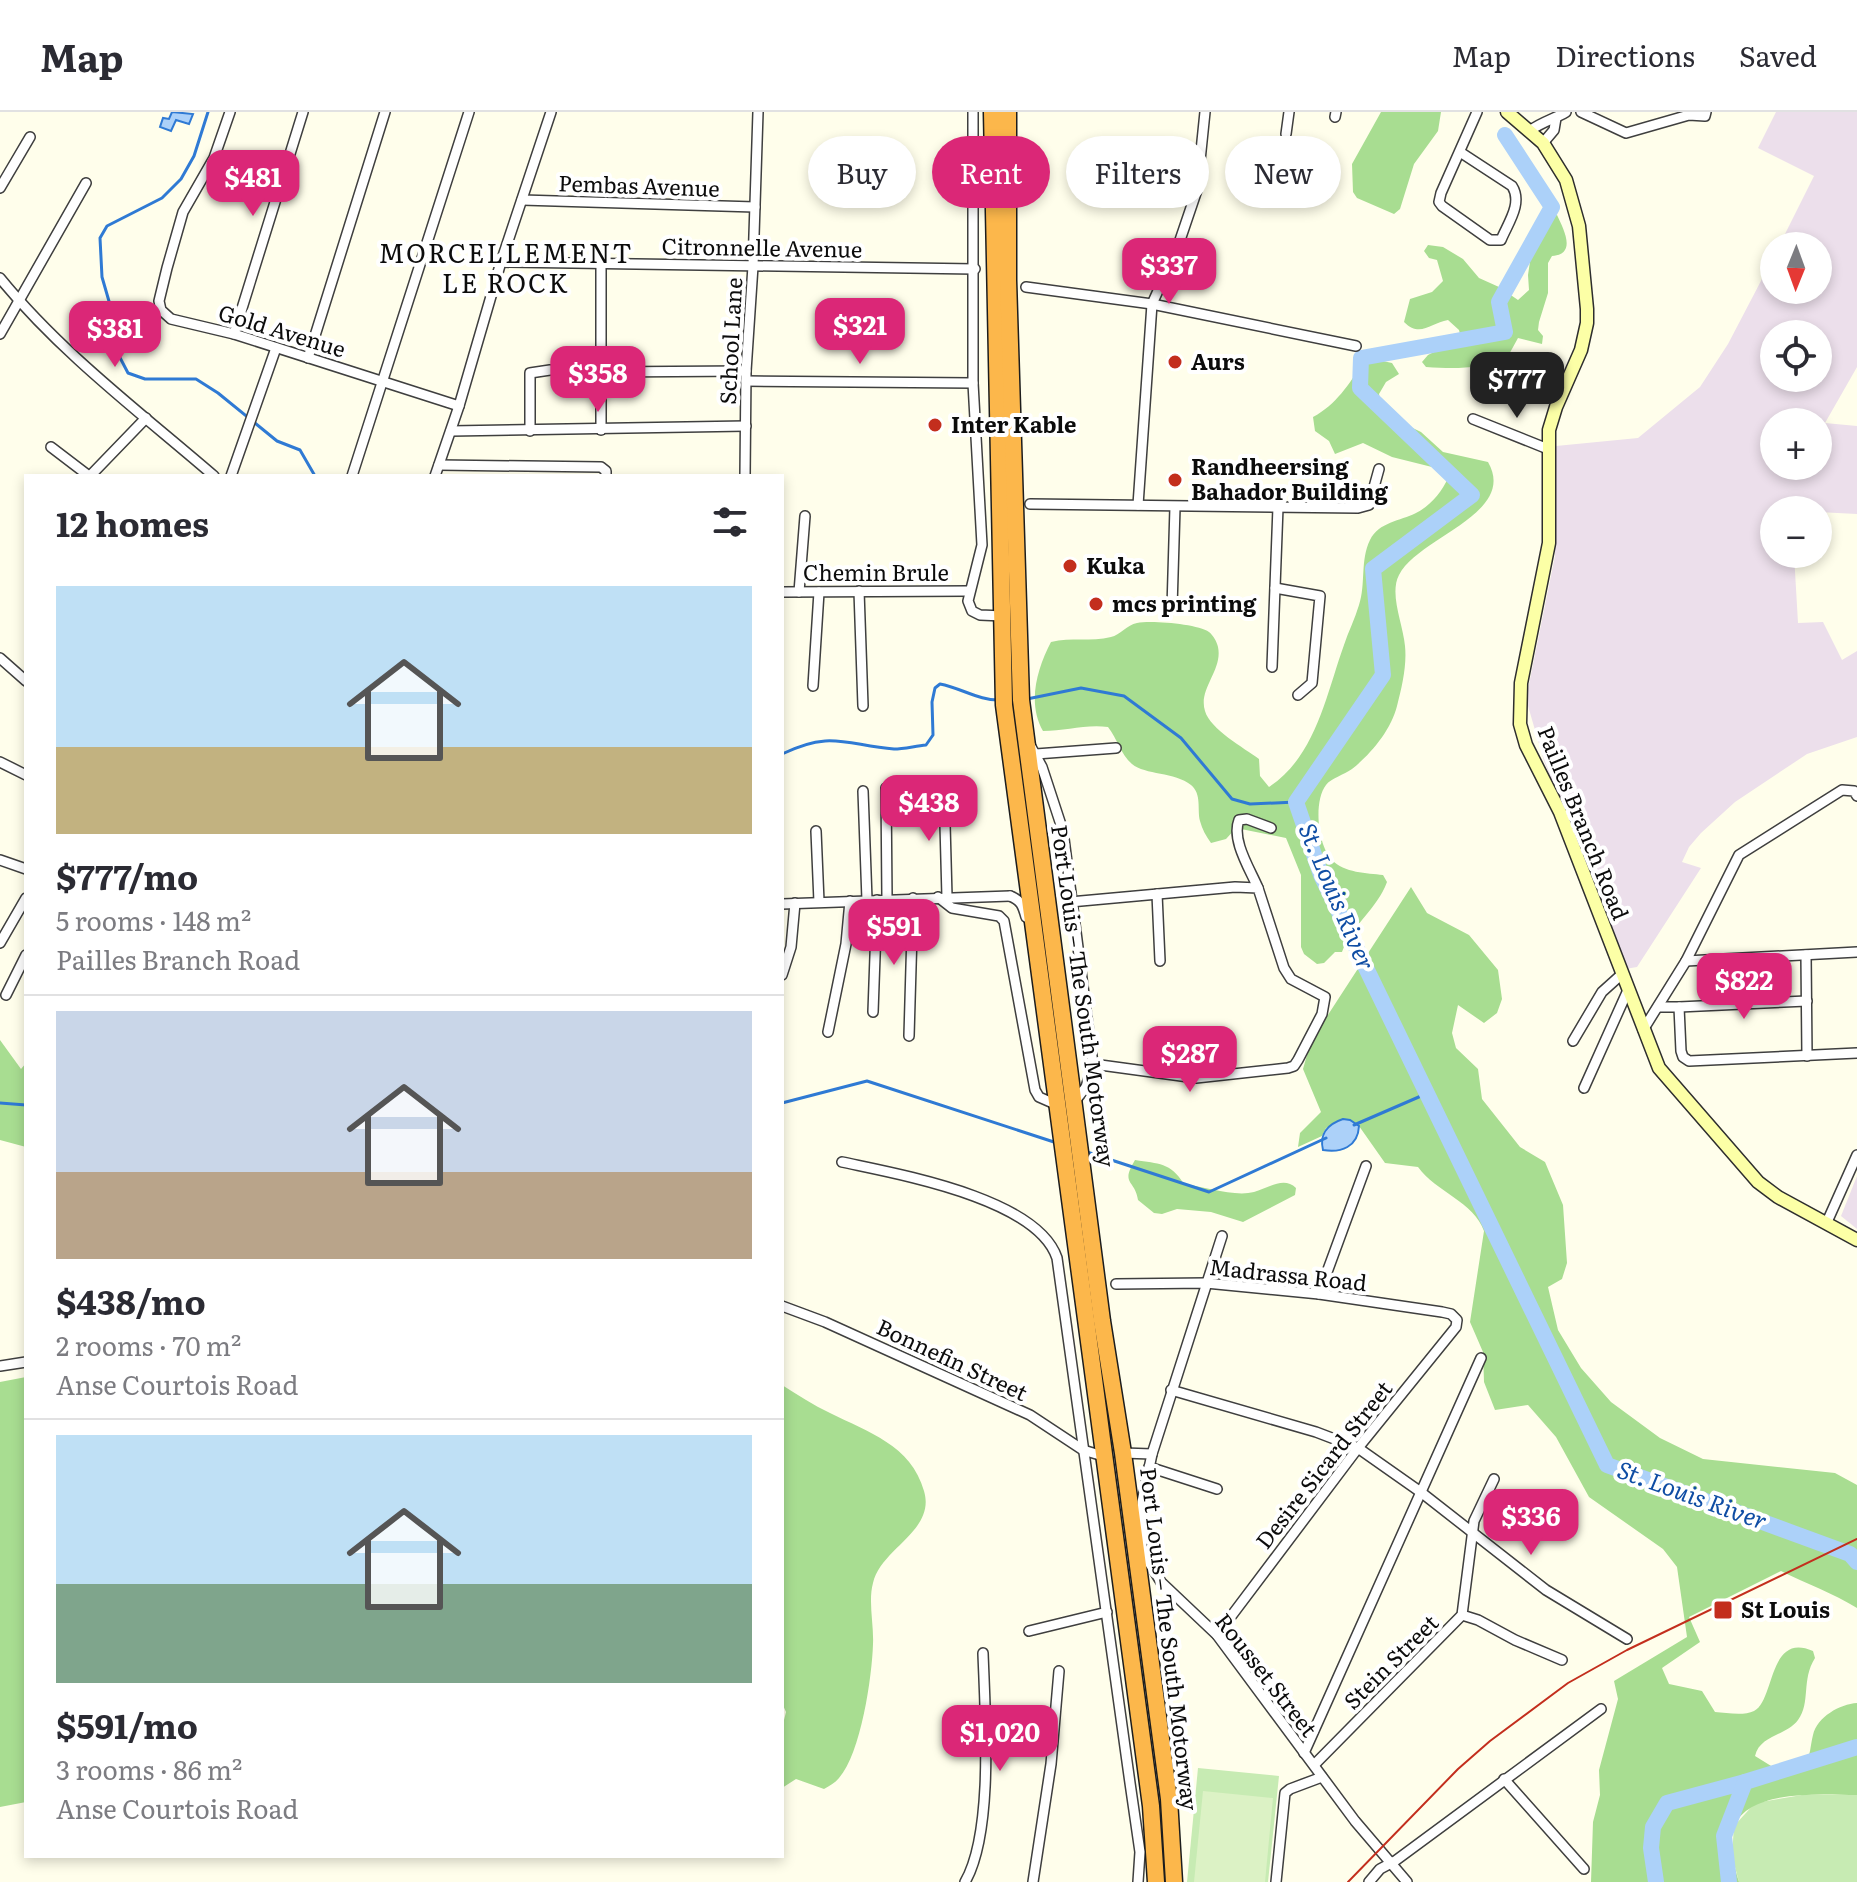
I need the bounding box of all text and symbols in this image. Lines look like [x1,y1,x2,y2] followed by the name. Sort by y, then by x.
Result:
[40,27,124,84] text: Map
[1452,34,1511,76] text: Map
[1555,34,1695,76] text: Directions
[1739,34,1817,76] text: Saved
[808,136,916,208] chip: Buy
[932,136,1050,208] chip: Rent
[1066,136,1209,208] chip: Filters
[1225,136,1341,208] chip: New
[206,150,300,218] pin: $481
[224,156,282,195] text: $481
[558,165,720,204] street label: Pembas Avenue
[661,228,863,265] street label: Citronnelle Avenue
[378,232,634,301] district label: MORCELLEMENT LE ROCK
[1760,232,1832,304] north arrow
[1760,232,1832,568] map controls
[1122,238,1216,306] pin: $337
[1140,244,1198,283] text: $337
[710,277,749,405] street label: School Lane
[215,295,350,365] street label: Gold Avenue
[813,298,907,366] pin: $321
[68,301,162,369] pin: $381
[833,304,887,343] text: $321
[87,307,143,346] text: $381
[1760,320,1832,392] button: locate
[1191,344,1245,377] place label: Aurs
[551,346,645,414] pin: $358
[568,352,628,391] text: $358
[1470,352,1564,420] pin: $777
[1166,353,1184,371] marker: Aurs
[1488,358,1546,397] text: $777
[951,407,1077,440] place label: Inter Kable
[1760,408,1832,480] button: +
[926,416,944,434] marker: Inter Kable
[1191,449,1388,507] place label: Randheersing Bahador Building
[1166,471,1184,489] marker: Randheersing Bahador Building
[1760,496,1832,568] button: −
[56,497,209,547] text: 12 homes
[708,500,752,544] icon: filters
[1086,548,1145,581] place label: Kuka
[803,555,949,588] street label: Chemin Brule
[1061,557,1079,575] marker: Kuka
[1112,586,1257,619] place label: mcs printing
[1087,595,1105,613] marker: mcs printing
[332,638,476,782] icon: home
[1530,721,1638,924] street label: Pailles Branch Road
[882,775,976,843] pin: $438
[899,781,959,820] text: $438
[1292,817,1385,975] water label: St. Louis River
[1044,822,1125,1169] street label: Port Louis – The South Motorway
[56,850,198,900] text: $777/mo
[847,899,941,967] pin: $591
[56,900,251,939] text: 5 rooms · 148 m²
[866,905,922,944] text: $591
[56,939,300,978] text: Pailles Branch Road
[1697,953,1791,1021] pin: $822
[1715,959,1773,998] text: $822
[1143,1026,1237,1094] pin: $287
[1161,1032,1219,1071] text: $287
[332,1063,476,1207] icon: home
[1208,1249,1369,1298] street label: Madrassa Road
[56,1275,206,1325] text: $438/mo
[872,1309,1034,1408] street label: Bonnefin Street
[56,1325,241,1364] text: 2 rooms · 70 m²
[56,1364,298,1403] text: Anse Courtois Road
[1247,1373,1399,1555] street label: Desire Sicard Street
[1613,1450,1772,1537] water label: St. Louis River
[1133,1465,1208,1813] street label: Port Louis – The South Motorway
[332,1487,476,1631] icon: home
[1484,1489,1578,1557] pin: $336
[1501,1495,1561,1534] text: $336
[1741,1592,1830,1625] place label: St Louis
[1712,1599,1734,1621] marker: St Louis
[1208,1605,1326,1743] street label: Rousset Street
[1335,1606,1445,1716] street label: Stein Street
[56,1699,198,1749] text: $591/mo
[935,1705,1065,1773] pin: $1,020
[960,1711,1040,1750] text: $1,020
[56,1749,242,1788] text: 3 rooms · 86 m²
[56,1788,298,1827] text: Anse Courtois Road

